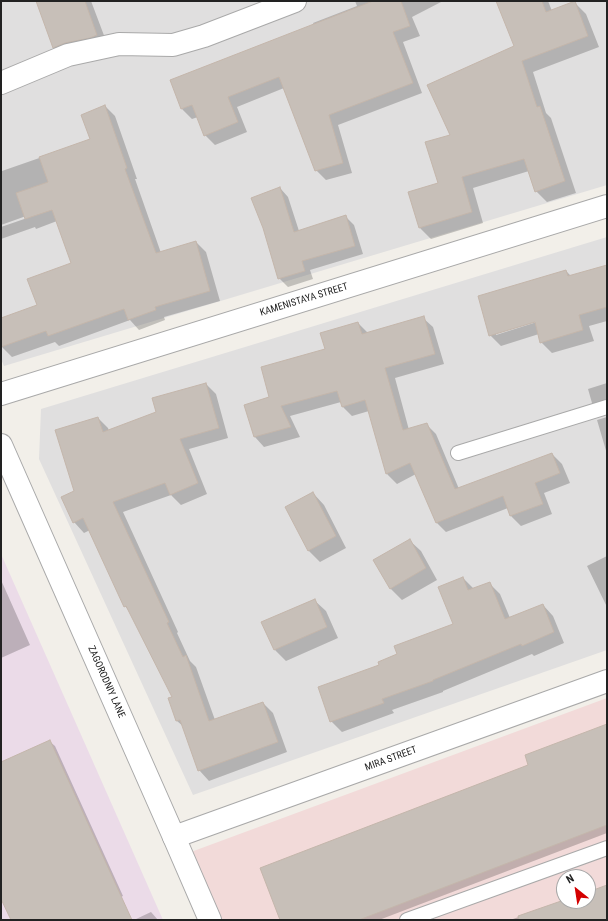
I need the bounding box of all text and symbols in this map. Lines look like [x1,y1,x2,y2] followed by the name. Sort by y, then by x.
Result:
[258,281,350,319] street label: KAMENISTAYA STREET
[85,644,127,720] street label: ZAGORODNIY LANE
[363,744,419,774] street label: MIRA STREET
[556,869,596,909] north arrow
[564,872,576,886] text: N

